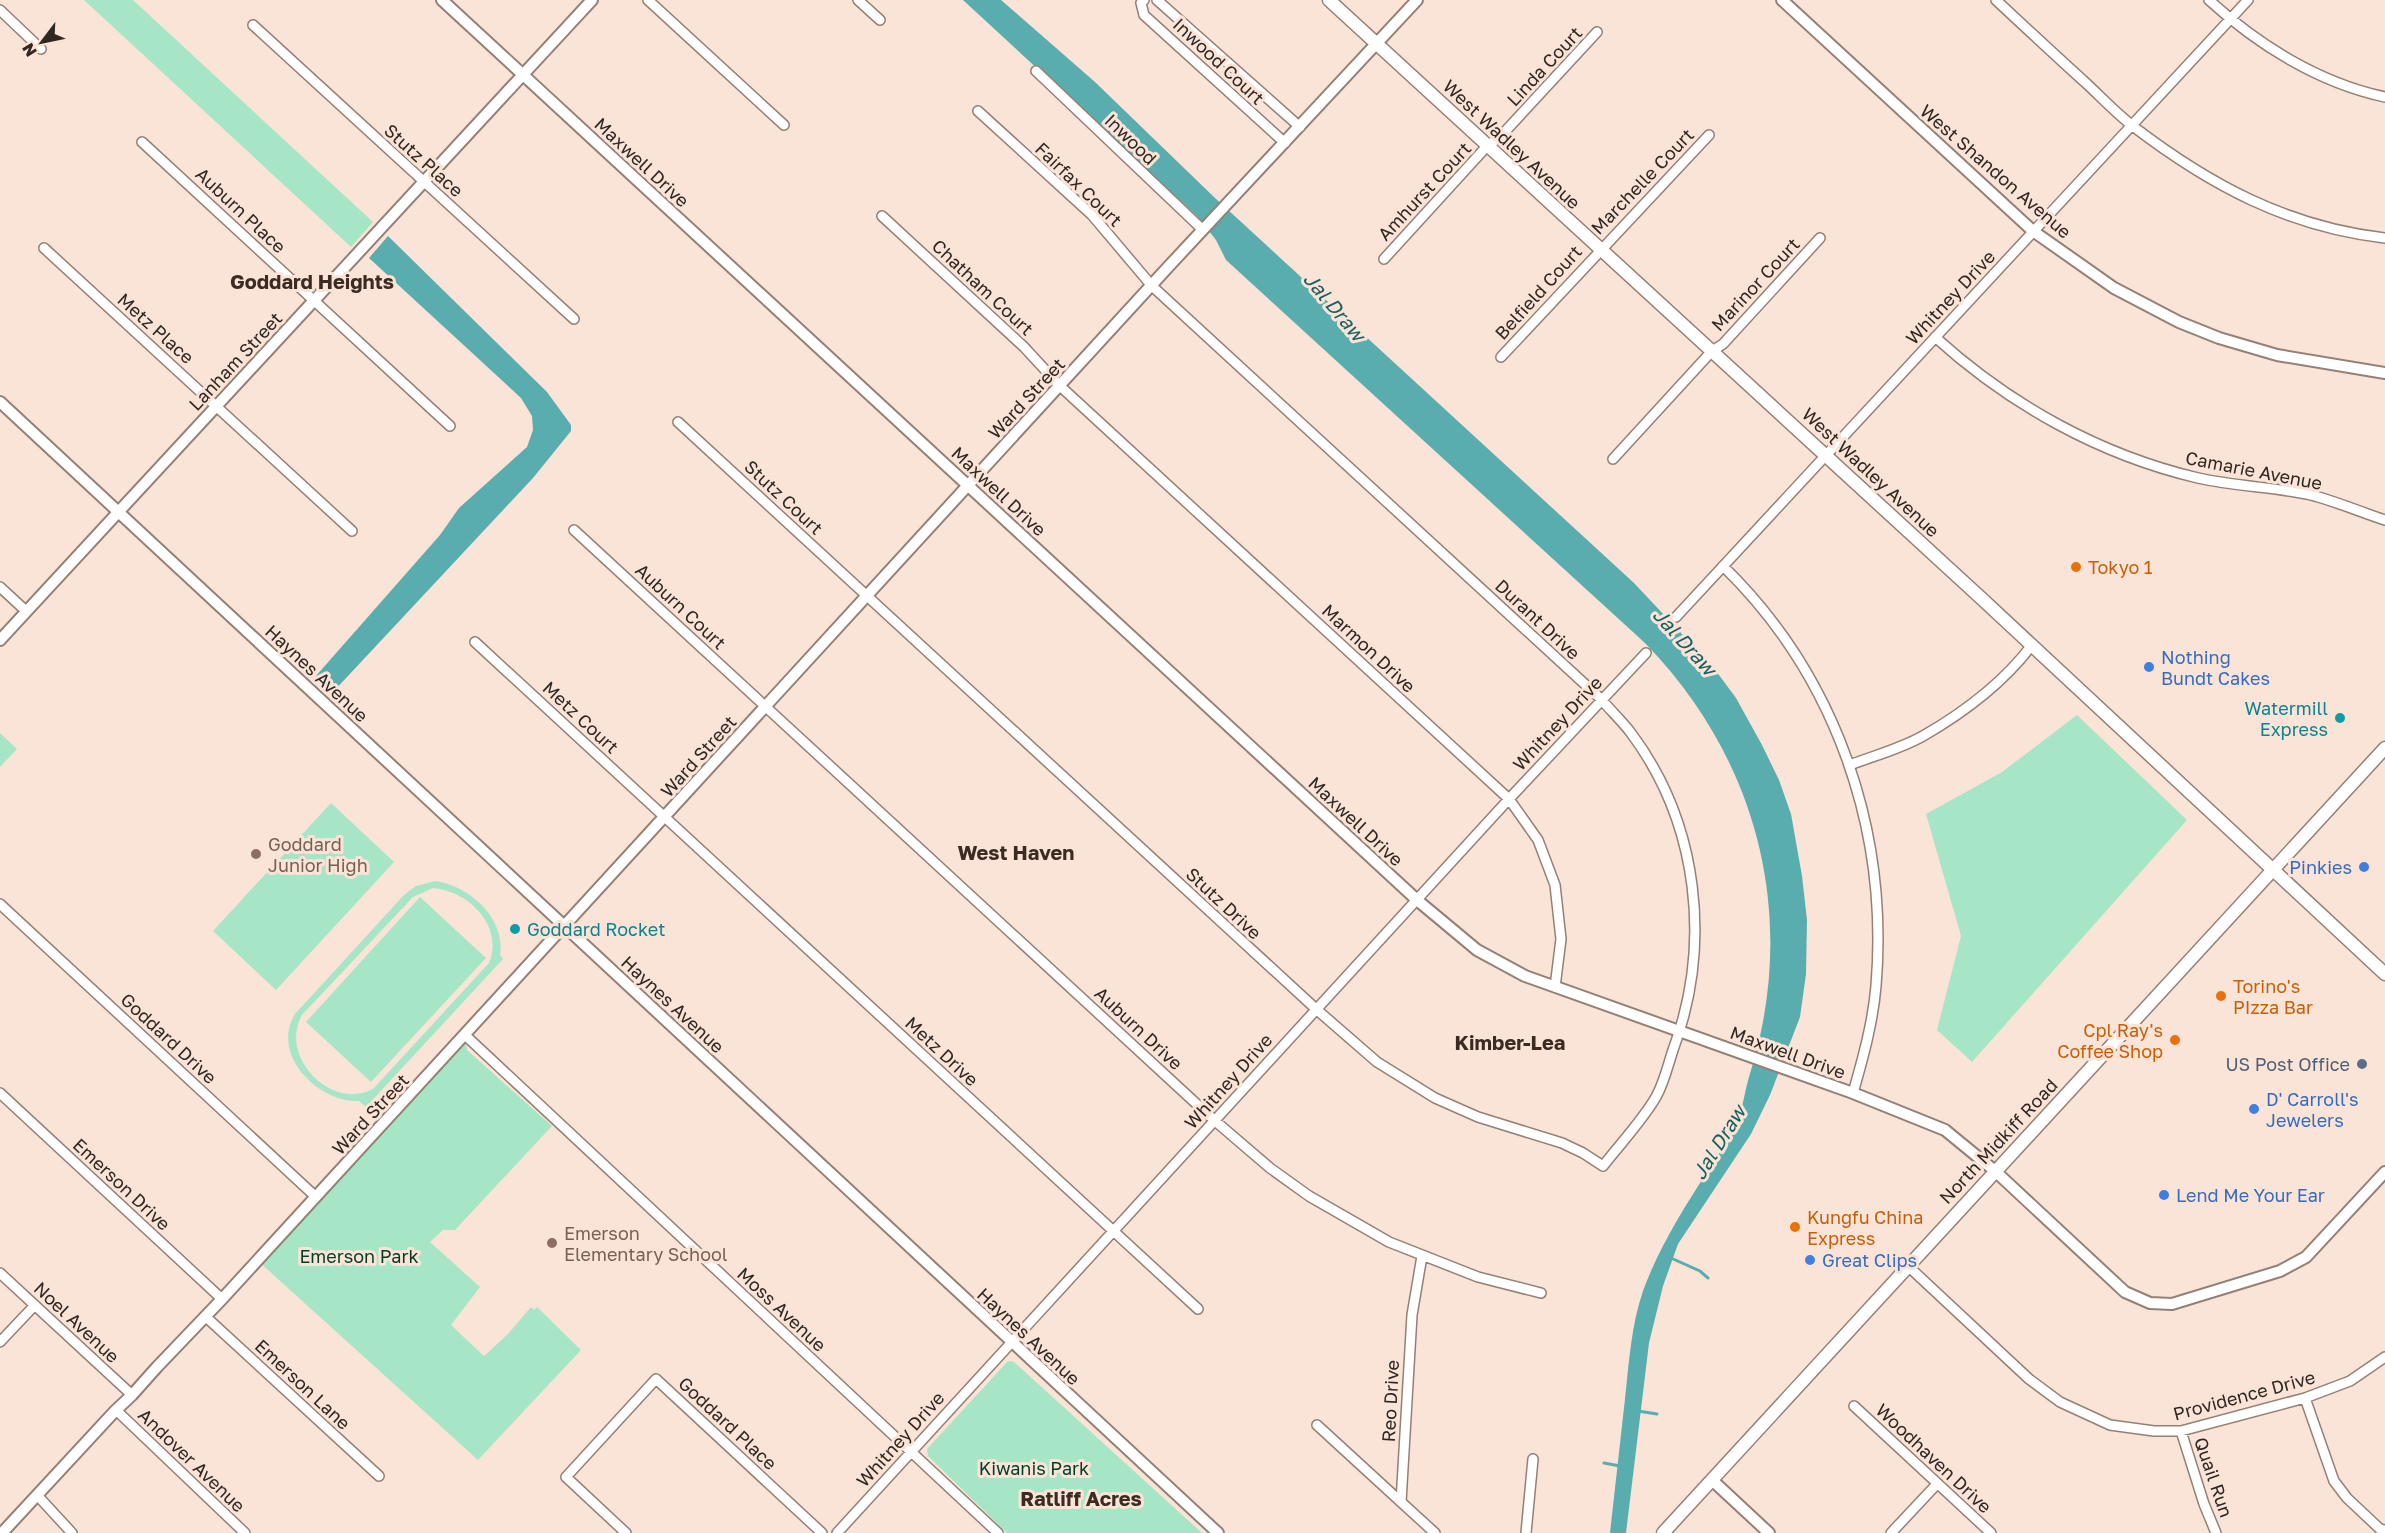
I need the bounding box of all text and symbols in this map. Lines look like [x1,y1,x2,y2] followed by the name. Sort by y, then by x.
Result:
[12,12,72,72] north arrow
[1169,13,1269,109] street label: Inwood Court
[1502,22,1586,110] street label: Linda Court
[18,39,41,60] text: N
[1439,75,1585,213] street label: West Wadley Avenue
[1916,99,2076,243] street label: West Shandon Avenue
[1100,109,1162,169] street label: Inwood
[590,113,694,211] street label: Maxwell Drive
[380,119,468,201] street label: Stutz Place
[1586,124,1698,238] street label: Marchelle Court
[1031,137,1127,231] street label: Fairfax Court
[1373,137,1475,245] street label: Amhurst Court
[191,163,291,257] street label: Auburn Place
[1706,233,1804,335] street label: Marinor Court
[928,234,1038,340] street label: Chatham Court
[1490,240,1586,344] street label: Belfield Court
[1901,245,1999,349] street label: Whitney Drive
[1299,267,1373,348] water label: Jal Draw
[230,269,394,293] district label: Goddard Heights
[113,288,199,368] street label: Metz Place
[184,307,286,415] street label: Lanham Street
[983,353,1069,443] street label: Ward Street
[1798,403,1944,541] street label: West Wadley Avenue
[947,442,1051,540] street label: Maxwell Drive
[2184,446,2324,494] street label: Camarie Avenue
[740,455,828,539] street label: Stutz Court
[2088,556,2153,578] place label: Tokyo 1
[631,559,731,653] street label: Auburn Court
[2069,560,2083,574] marker: Tokyo 1
[1491,574,1585,664] street label: Durant Drive
[1318,599,1420,697] street label: Marmon Drive
[1648,602,1723,682] water label: Jal Draw
[261,620,373,726] street label: Haynes Avenue
[2161,646,2270,689] place label: Nothing Bundt Cakes
[2142,660,2156,674] marker: Nothing Bundt Cakes
[1508,671,1606,775] street label: Whitney Drive
[539,676,623,758] street label: Metz Court
[2245,697,2328,740] place label: Watermill Express
[656,711,740,801] street label: Ward Street
[2333,711,2347,725] marker: Watermill Express
[1304,772,1408,870] street label: Maxwell Drive
[268,833,368,876] place label: Goddard Junior High
[958,840,1074,864] district label: West Haven
[249,847,263,861] marker: Goddard Junior High
[2289,856,2352,878] place label: Pinkies
[2357,860,2371,874] marker: Pinkies
[1182,863,1266,943] street label: Stutz Drive
[527,918,665,940] place label: Goddard Rocket
[508,922,522,936] marker: Goddard Rocket
[617,951,729,1057] street label: Haynes Avenue
[2233,975,2313,1018] place label: Torino's PIzza Bar
[1091,982,1187,1074] street label: Auburn Drive
[117,988,221,1088] street label: Goddard Drive
[2214,989,2228,1003] marker: Torino's PIzza Bar
[901,1012,983,1090] street label: Metz Drive
[2057,1019,2163,1062] place label: Cpl Ray's Coffee Shop
[1727,1021,1849,1083] street label: Maxwell Drive
[1179,1029,1277,1133] street label: Whitney Drive
[1455,1030,1565,1054] district label: Kimber-Lea
[2168,1033,2182,1047] marker: Cpl Ray's Coffee Shop
[2225,1053,2350,1075] place label: US Post Office
[2355,1057,2369,1071] marker: US Post Office
[327,1069,413,1159] street label: Ward Street
[1934,1074,2062,1208] street label: North Midkiff Road
[2266,1088,2358,1131] place label: D' Carroll's Jewelers
[1686,1098,1752,1183] water label: Jal Draw
[2247,1102,2261,1116] marker: D' Carroll's Jewelers
[69,1133,175,1235] street label: Emerson Drive
[2176,1184,2325,1206] place label: Lend Me Your Ear
[2157,1188,2171,1202] marker: Lend Me Your Ear
[1807,1206,1923,1249] place label: Kungfu China Express
[1788,1220,1802,1234] marker: Kungfu China Express
[564,1222,728,1265] place label: Emerson Elementary School
[545,1236,559,1250] marker: Emerson Elementary School
[299,1245,419,1267] park label: Emerson Park
[1822,1249,1917,1271] place label: Great Clips
[1803,1253,1817,1267] marker: Great Clips
[733,1262,831,1356] street label: Moss Avenue
[30,1277,124,1367] street label: Noel Avenue
[973,1283,1085,1389] street label: Haynes Avenue
[251,1334,355,1434] street label: Emerson Lane
[1377,1359,1403,1443] street label: Reo Drive
[2171,1365,2317,1425] street label: Providence Drive
[674,1372,782,1474] street label: Goddard Place
[851,1387,949,1491] street label: Whitney Drive
[1871,1399,1997,1517] street label: Woodhaven Drive
[134,1404,250,1516] street label: Andover Avenue
[2190,1434,2238,1520] street label: Quail Run
[979,1457,1089,1479] park label: Kiwanis Park
[1020,1486,1142,1510] district label: Ratliff Acres

